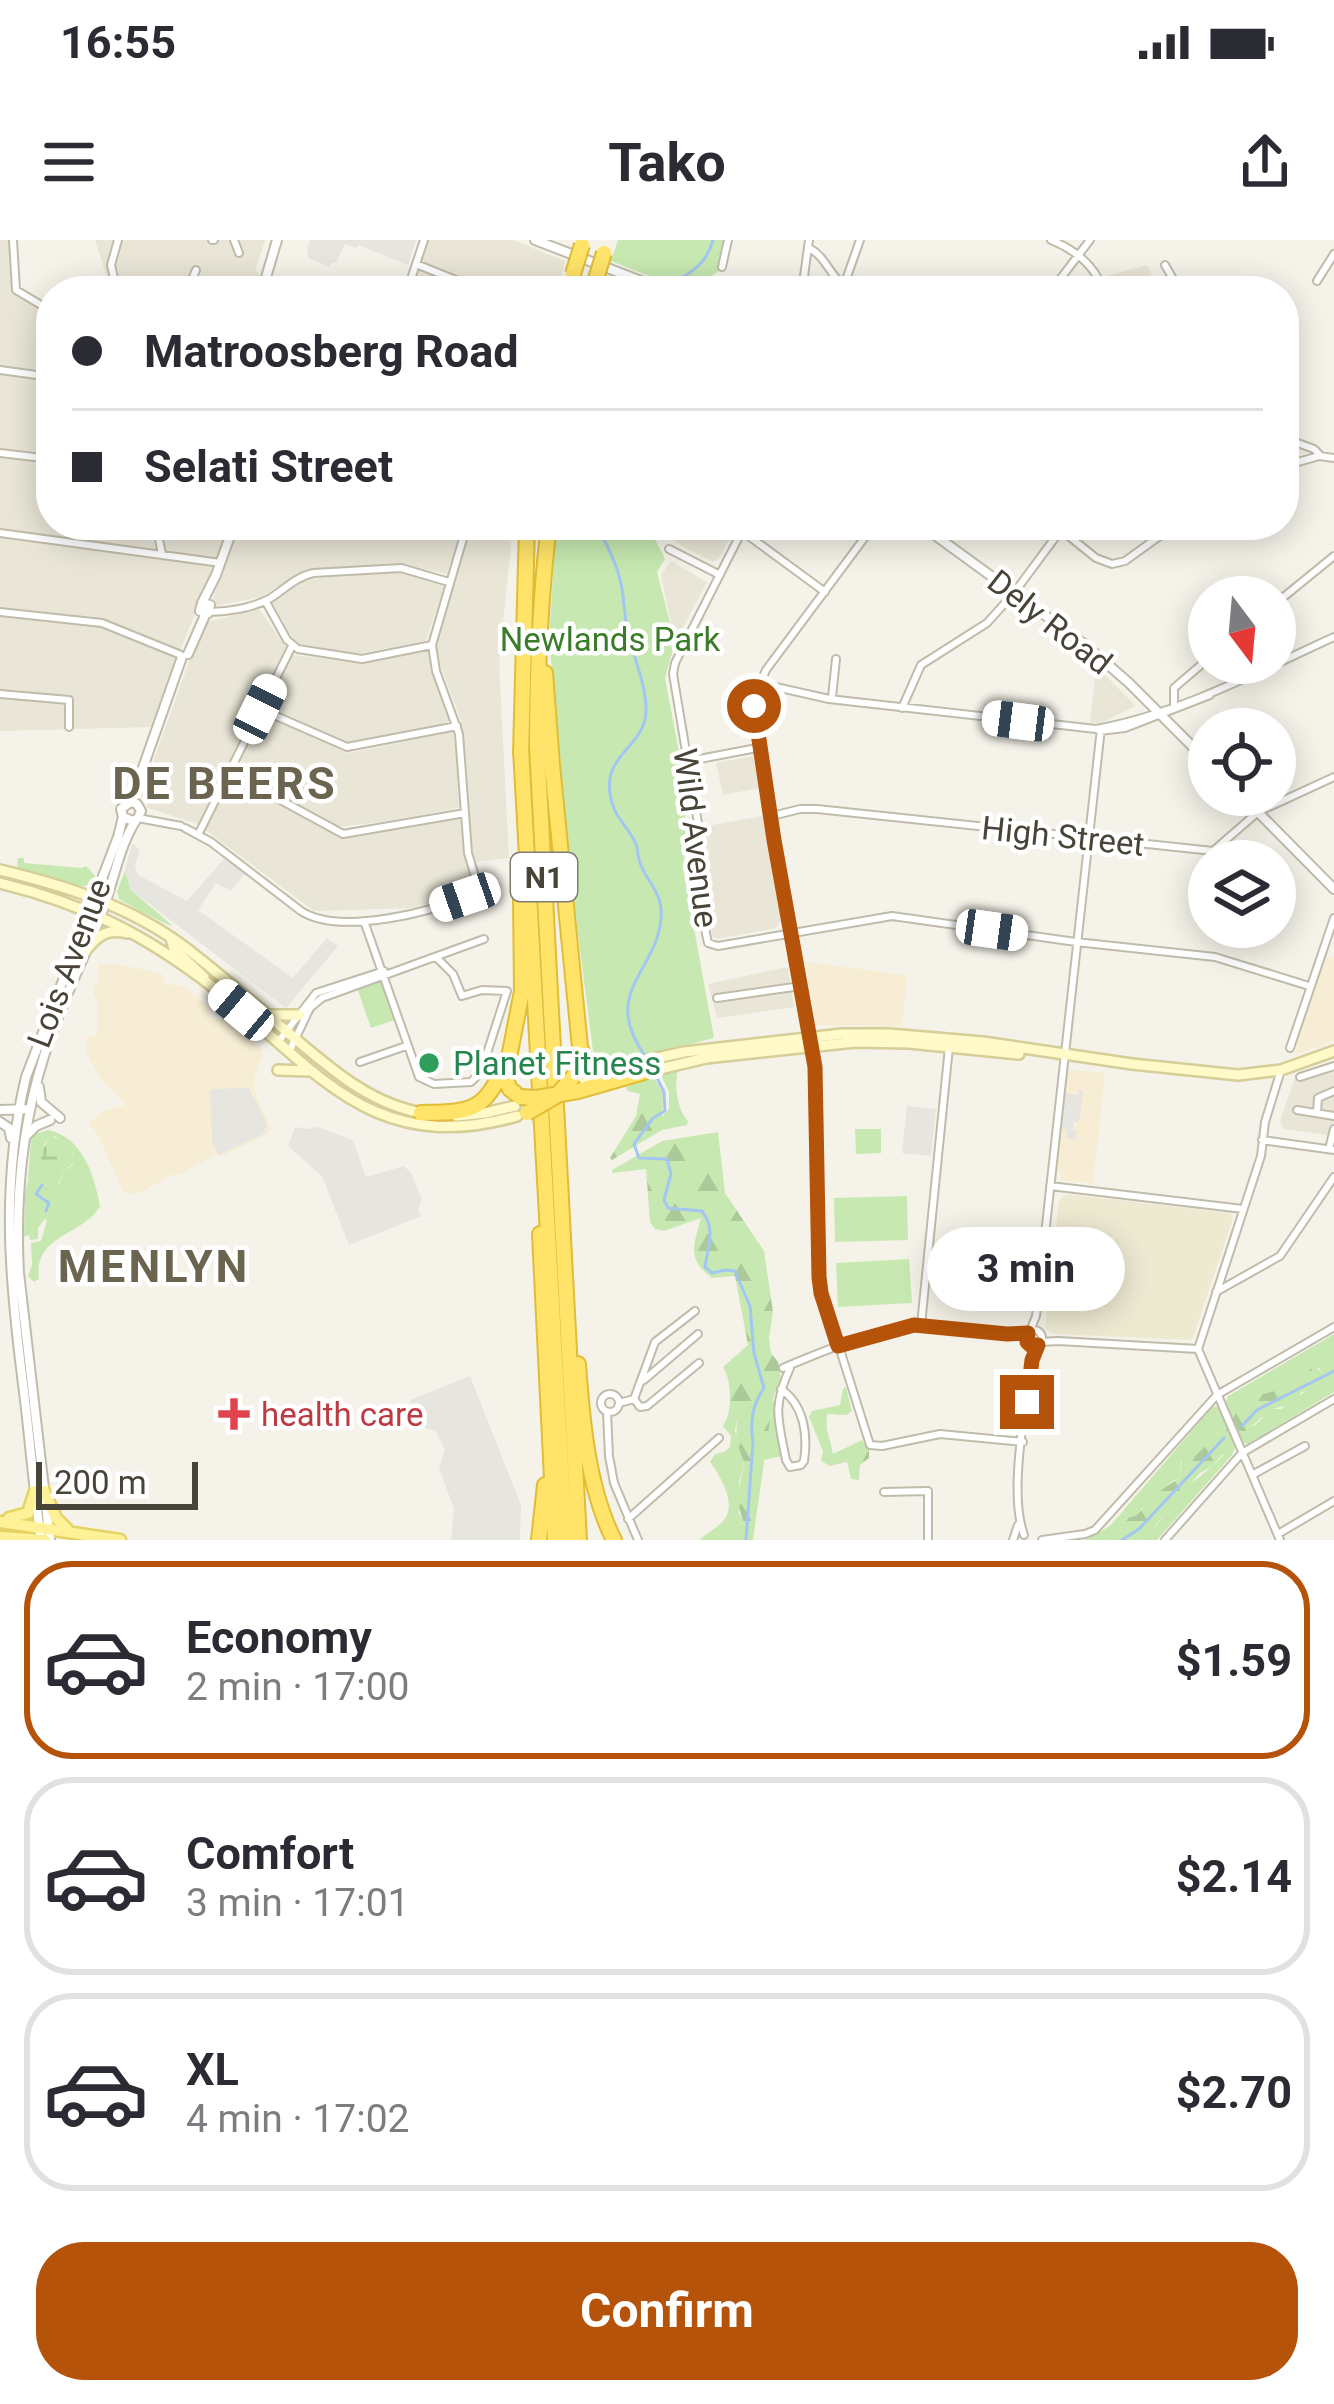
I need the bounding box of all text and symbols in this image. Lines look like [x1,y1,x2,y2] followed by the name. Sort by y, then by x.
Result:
[60,16,176,69] text: 16:55
[36,129,102,195] icon: menu
[1232,129,1298,195] icon: share
[608,131,726,194] text: Tako
[144,325,519,378] text: Matroosberg Road
[144,440,393,493] text: Selati Street
[980,561,1120,683] street label: Dely Road
[1188,576,1296,684] north arrow
[1188,576,1296,948] map controls
[500,620,720,659] park label: Newlands Park
[228,669,292,749] car
[727,679,781,733] route start
[980,699,1056,743] car
[1188,708,1296,816] button: locate
[666,746,726,930] street label: Wild Avenue
[112,757,338,810] district label: DE BEERS
[980,808,1146,864] street label: High Street
[1188,840,1296,948] button: layers
[511,853,577,901] road number: N1
[425,868,505,926] car
[19,873,119,1053] street label: Lois Avenue
[954,907,1030,953] car
[202,973,280,1047] car
[453,1044,661,1083] place label: Planet Fitness
[416,1050,442,1076] marker: Planet Fitness
[928,1228,1126,1312] callout: 3 min
[58,1240,250,1293] district label: MENLYN
[977,1246,1075,1292] text: 3 min
[1000,1375,1054,1429] route end
[261,1395,423,1434] place label: health care
[218,1398,250,1430] marker: health care
[36,1456,198,1509] scale bar
[54,1463,147,1502] text: 200 m
[42,1606,150,1714] icon: car
[186,1611,372,1664] text: Economy
[1176,1634,1292,1687] text: $1.59
[186,1664,409,1710] text: 2 min · 17:00
[42,1822,150,1930] icon: car
[186,1827,354,1880] text: Comfort
[1176,1850,1292,1903] text: $2.14
[186,1880,409,1926] text: 3 min · 17:01
[42,2038,150,2146] icon: car
[186,2043,239,2096] text: XL
[1176,2066,1292,2119] text: $2.70
[186,2096,409,2142] text: 4 min · 17:02
[36,2242,1298,2380] button: Confirm

